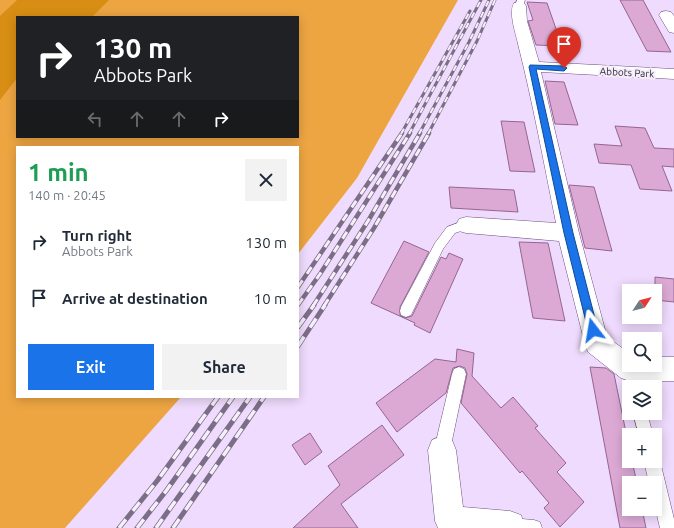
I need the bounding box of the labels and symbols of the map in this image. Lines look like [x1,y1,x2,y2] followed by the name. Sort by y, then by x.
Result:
[547,27,581,68] pin
[599,66,654,79] street label: Abbots Park
[622,284,662,324] north arrow
[572,309,614,351] position arrow

